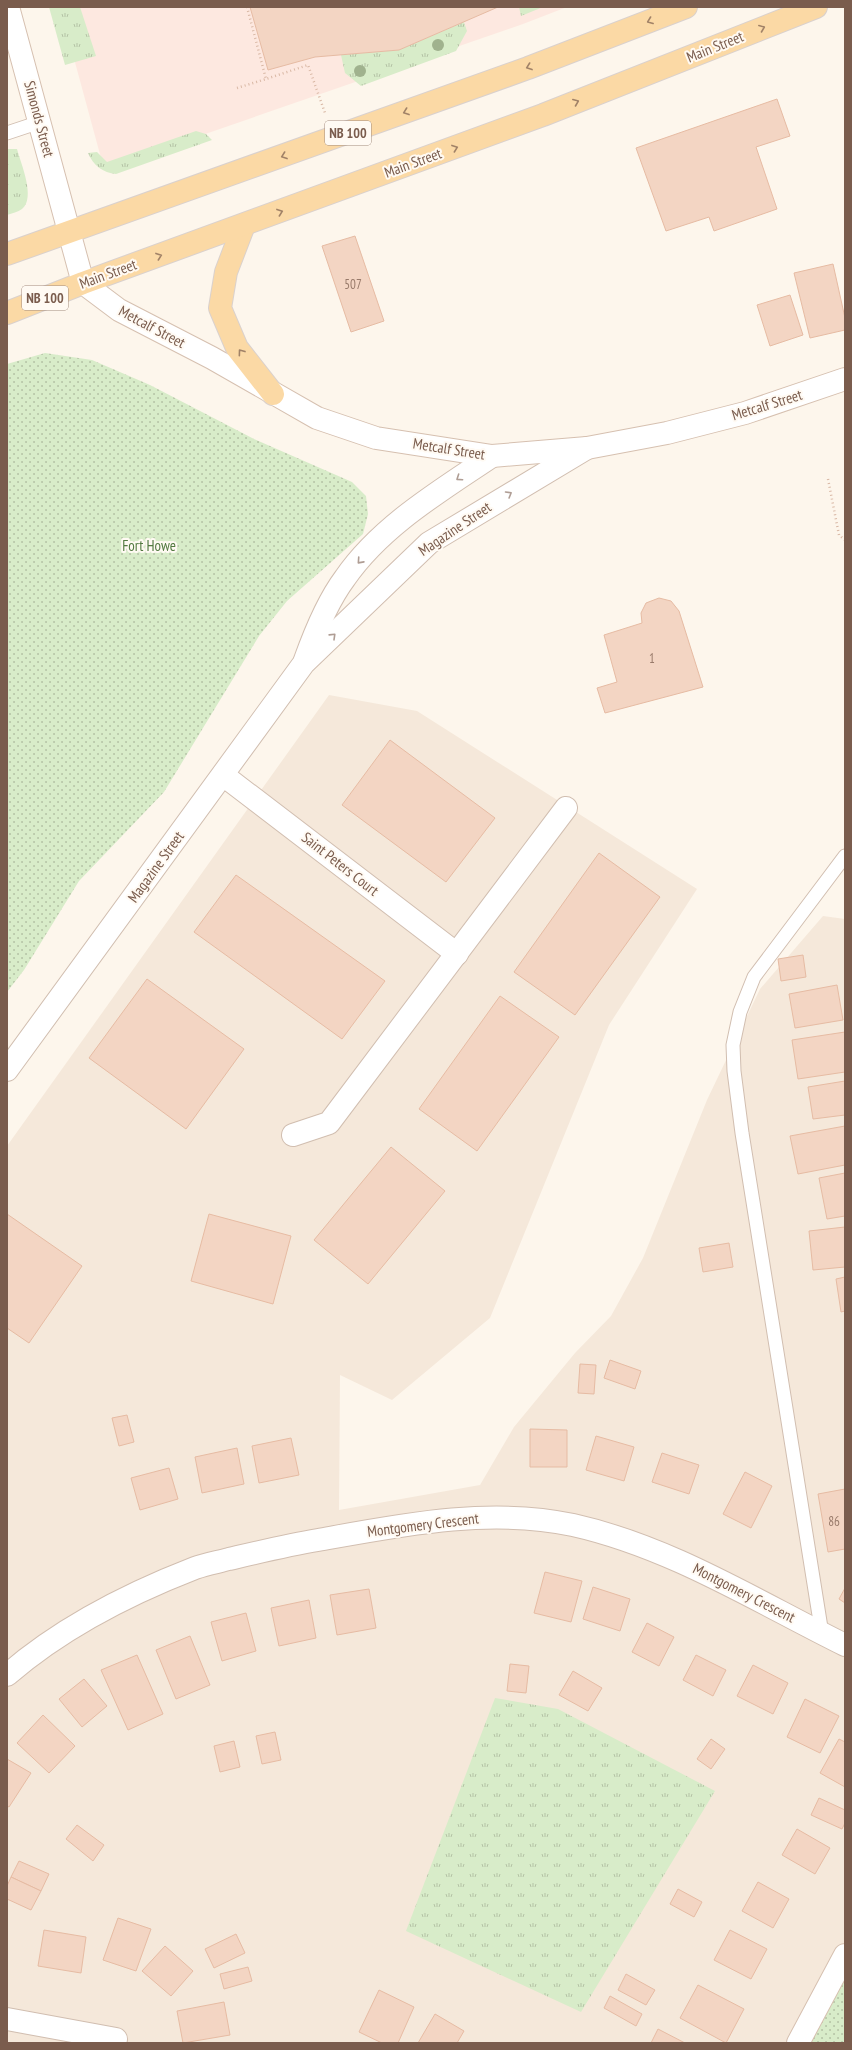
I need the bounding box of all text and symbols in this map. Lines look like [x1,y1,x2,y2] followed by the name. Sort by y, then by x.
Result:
[647,16,654,24] one-way arrow
[759,25,766,33] one-way arrow
[684,27,746,67] street label: Main Street
[525,63,532,71] one-way arrow
[20,79,59,159] street label: Simonds Street
[573,99,580,107] one-way arrow
[403,107,410,115] one-way arrow
[325,121,371,145] road number: NB 100
[382,143,444,182] street label: Main Street
[451,144,458,152] one-way arrow
[281,151,288,159] one-way arrow
[277,208,284,217] one-way arrow
[156,252,163,260] one-way arrow
[77,254,139,293] street label: Main Street
[344,276,362,293] house number: 507
[22,286,68,310] road number: NB 100
[116,301,189,352] street label: Metcalf Street
[239,350,246,357] one-way arrow
[729,385,804,424] street label: Metcalf Street
[412,433,486,464] street label: Metcalf Street
[457,473,464,480] one-way arrow
[505,491,512,498] one-way arrow
[415,497,495,560] street label: Magazine Street
[122,536,176,555] park label: Fort Howe
[358,556,365,563] one-way arrow
[328,633,336,641] one-way arrow
[649,650,655,667] house number: 1
[123,827,188,906] street label: Magazine Street
[298,828,383,900] street label: Saint Peters Court
[366,1508,480,1541] street label: Montgomery Crescent
[828,1513,840,1530] house number: 86
[690,1559,798,1626] street label: Montgomery Crescent

